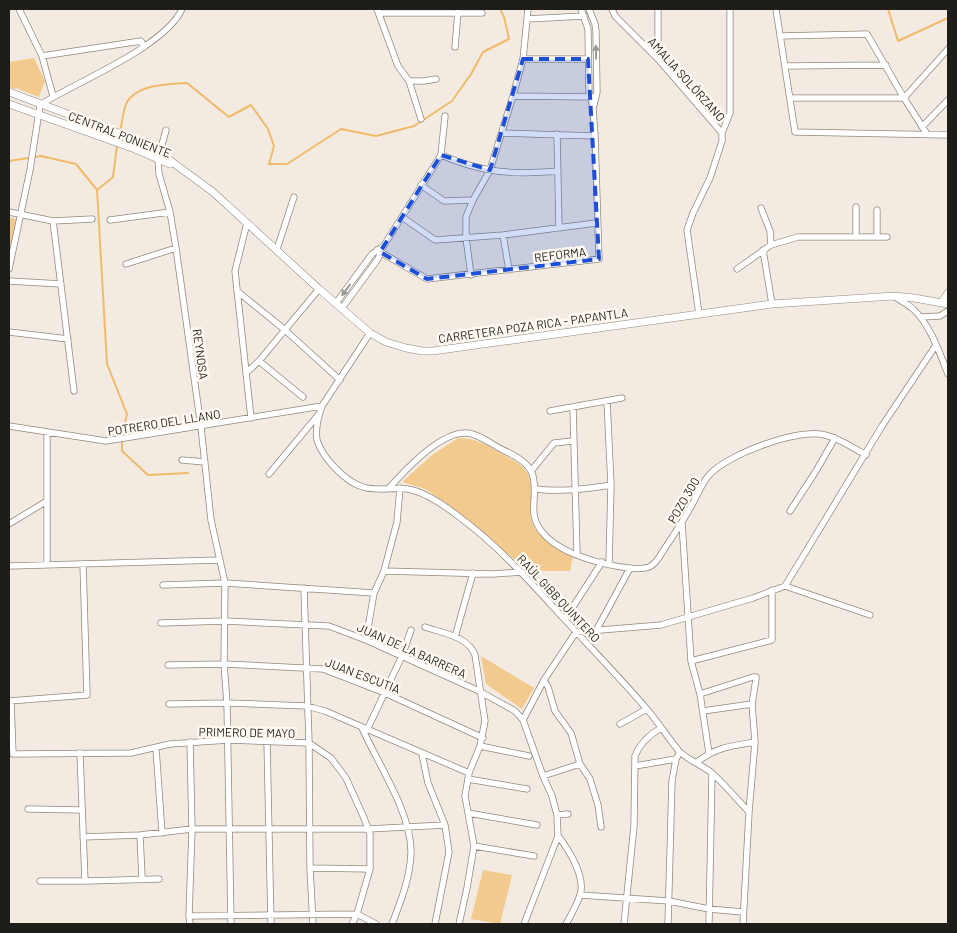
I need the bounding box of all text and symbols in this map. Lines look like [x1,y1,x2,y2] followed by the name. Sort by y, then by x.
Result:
[646,34,728,124] street label: AMALIA SOLÓRZANO
[592,44,600,60] one-way arrow
[67,108,173,160] street label: CENTRAL PONIENTE
[533,244,587,264] street label: REFORMA
[340,283,351,296] one-way arrow
[437,305,629,345] street label: CARRETERA POZA RICA - PAPANTLA
[191,328,211,380] street label: REYNOSA
[107,406,221,438] street label: POTRERO DEL LLANO
[664,475,702,525] street label: POZO 300
[515,551,603,645] street label: RAÚL GIBB QUINTERO
[355,620,469,680] street label: JUAN DE LA BARRERA
[324,654,402,696] street label: JUAN ESCUTIA
[199,724,295,740] street label: PRIMERO DE MAYO

